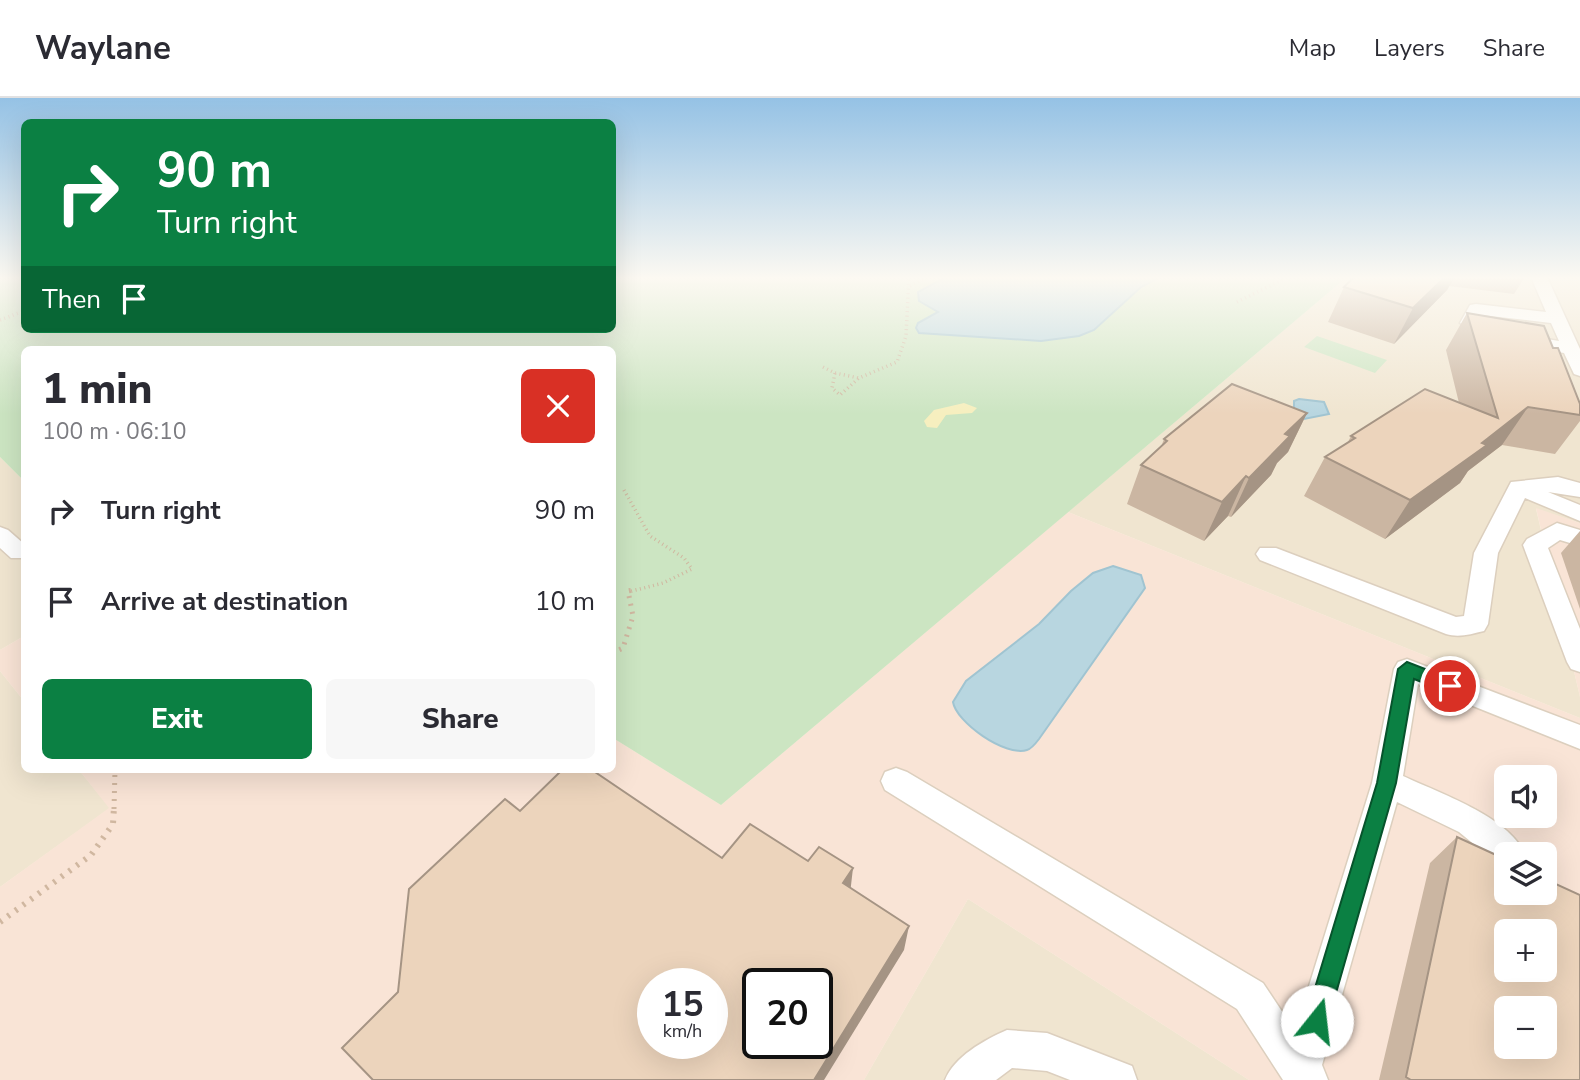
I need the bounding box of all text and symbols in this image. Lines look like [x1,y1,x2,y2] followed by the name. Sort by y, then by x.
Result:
[35,26,171,71] text: Waylane
[1289,32,1336,64] text: Map
[1374,32,1445,64] text: Layers
[1483,32,1545,64] text: Share
[157,137,272,204] text: 90 m
[42,147,133,238] icon: right
[157,201,297,244] text: Turn right
[115,280,153,318] icon: arrive
[42,282,101,317] text: Then
[42,361,152,418] text: 1 min
[521,369,595,443] button: close
[42,416,187,447] text: 100 m · 06:10
[42,492,80,530] icon: right
[101,493,220,528] text: Turn right
[535,493,595,528] text: 90 m
[42,583,80,621] icon: arrive
[101,584,348,619] text: Arrive at destination
[535,584,595,619] text: 10 m
[1420,656,1480,716] pin
[1431,667,1469,705] icon: arrive
[42,679,312,759] button: Exit
[326,679,595,759] button: Share
[1494,765,1557,1059] map controls
[1494,765,1557,828] button: sound
[1494,842,1557,905] button: layers
[1494,919,1557,982] button: +
[742,968,833,1059] speed limit sign: 20
[661,981,704,1028] text: 15
[1280,984,1354,1058] position arrow
[1494,996,1557,1059] button: −
[663,1019,702,1043] text: km/h

